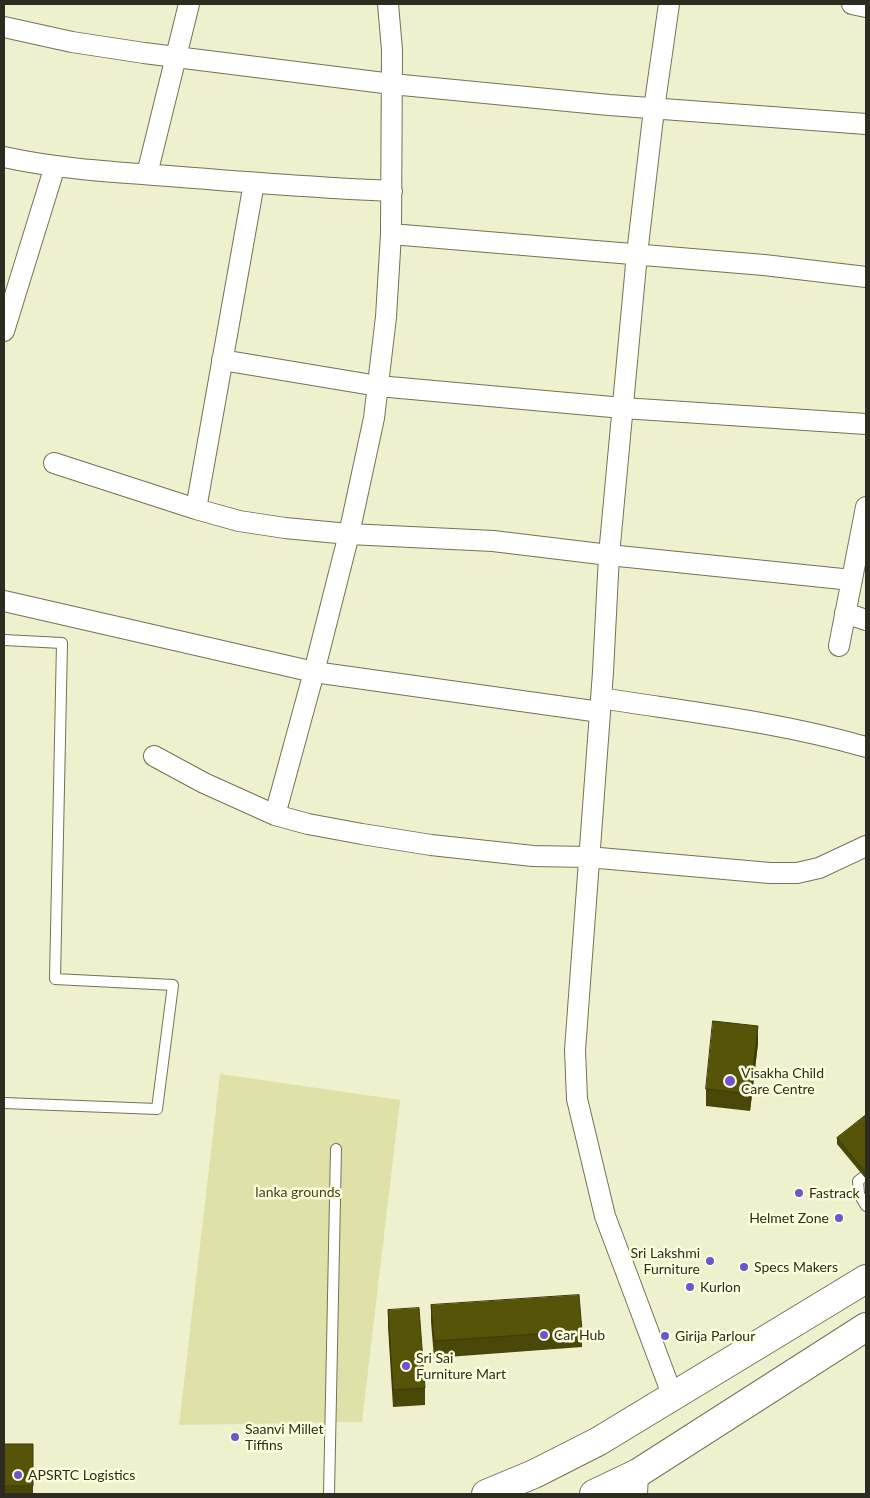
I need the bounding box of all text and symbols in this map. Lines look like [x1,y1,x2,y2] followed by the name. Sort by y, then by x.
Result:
[741,1065,824,1098] place label: Visakha Child Care Centre
[723,1074,737,1088] marker: Visakha Child Care Centre
[255,1184,341,1200] park label: lanka grounds
[809,1185,860,1201] place label: Fastrack
[793,1187,805,1199] marker: Fastrack
[749,1210,829,1226] place label: Helmet Zone
[833,1212,845,1224] marker: Helmet Zone
[631,1245,700,1278] place label: Sri Lakshmi Furniture
[704,1255,716,1267] marker: Sri Lakshmi Furniture
[754,1259,838,1275] place label: Specs Makers
[738,1261,750,1273] marker: Specs Makers
[700,1279,741,1295] place label: Kurlon
[684,1281,696,1293] marker: Kurlon
[554,1327,605,1343] place label: Car Hub
[675,1328,755,1344] place label: Girija Parlour
[538,1329,550,1341] marker: Car Hub
[659,1330,671,1342] marker: Girija Parlour
[416,1350,506,1382] place label: Sri Sai Furniture Mart
[400,1360,412,1372] marker: Sri Sai Furniture Mart
[245,1421,323,1454] place label: Saanvi Millet Tiffins
[229,1431,241,1443] marker: Saanvi Millet Tiffins
[28,1467,135,1483] place label: APSRTC Logistics
[12,1469,24,1481] marker: APSRTC Logistics

